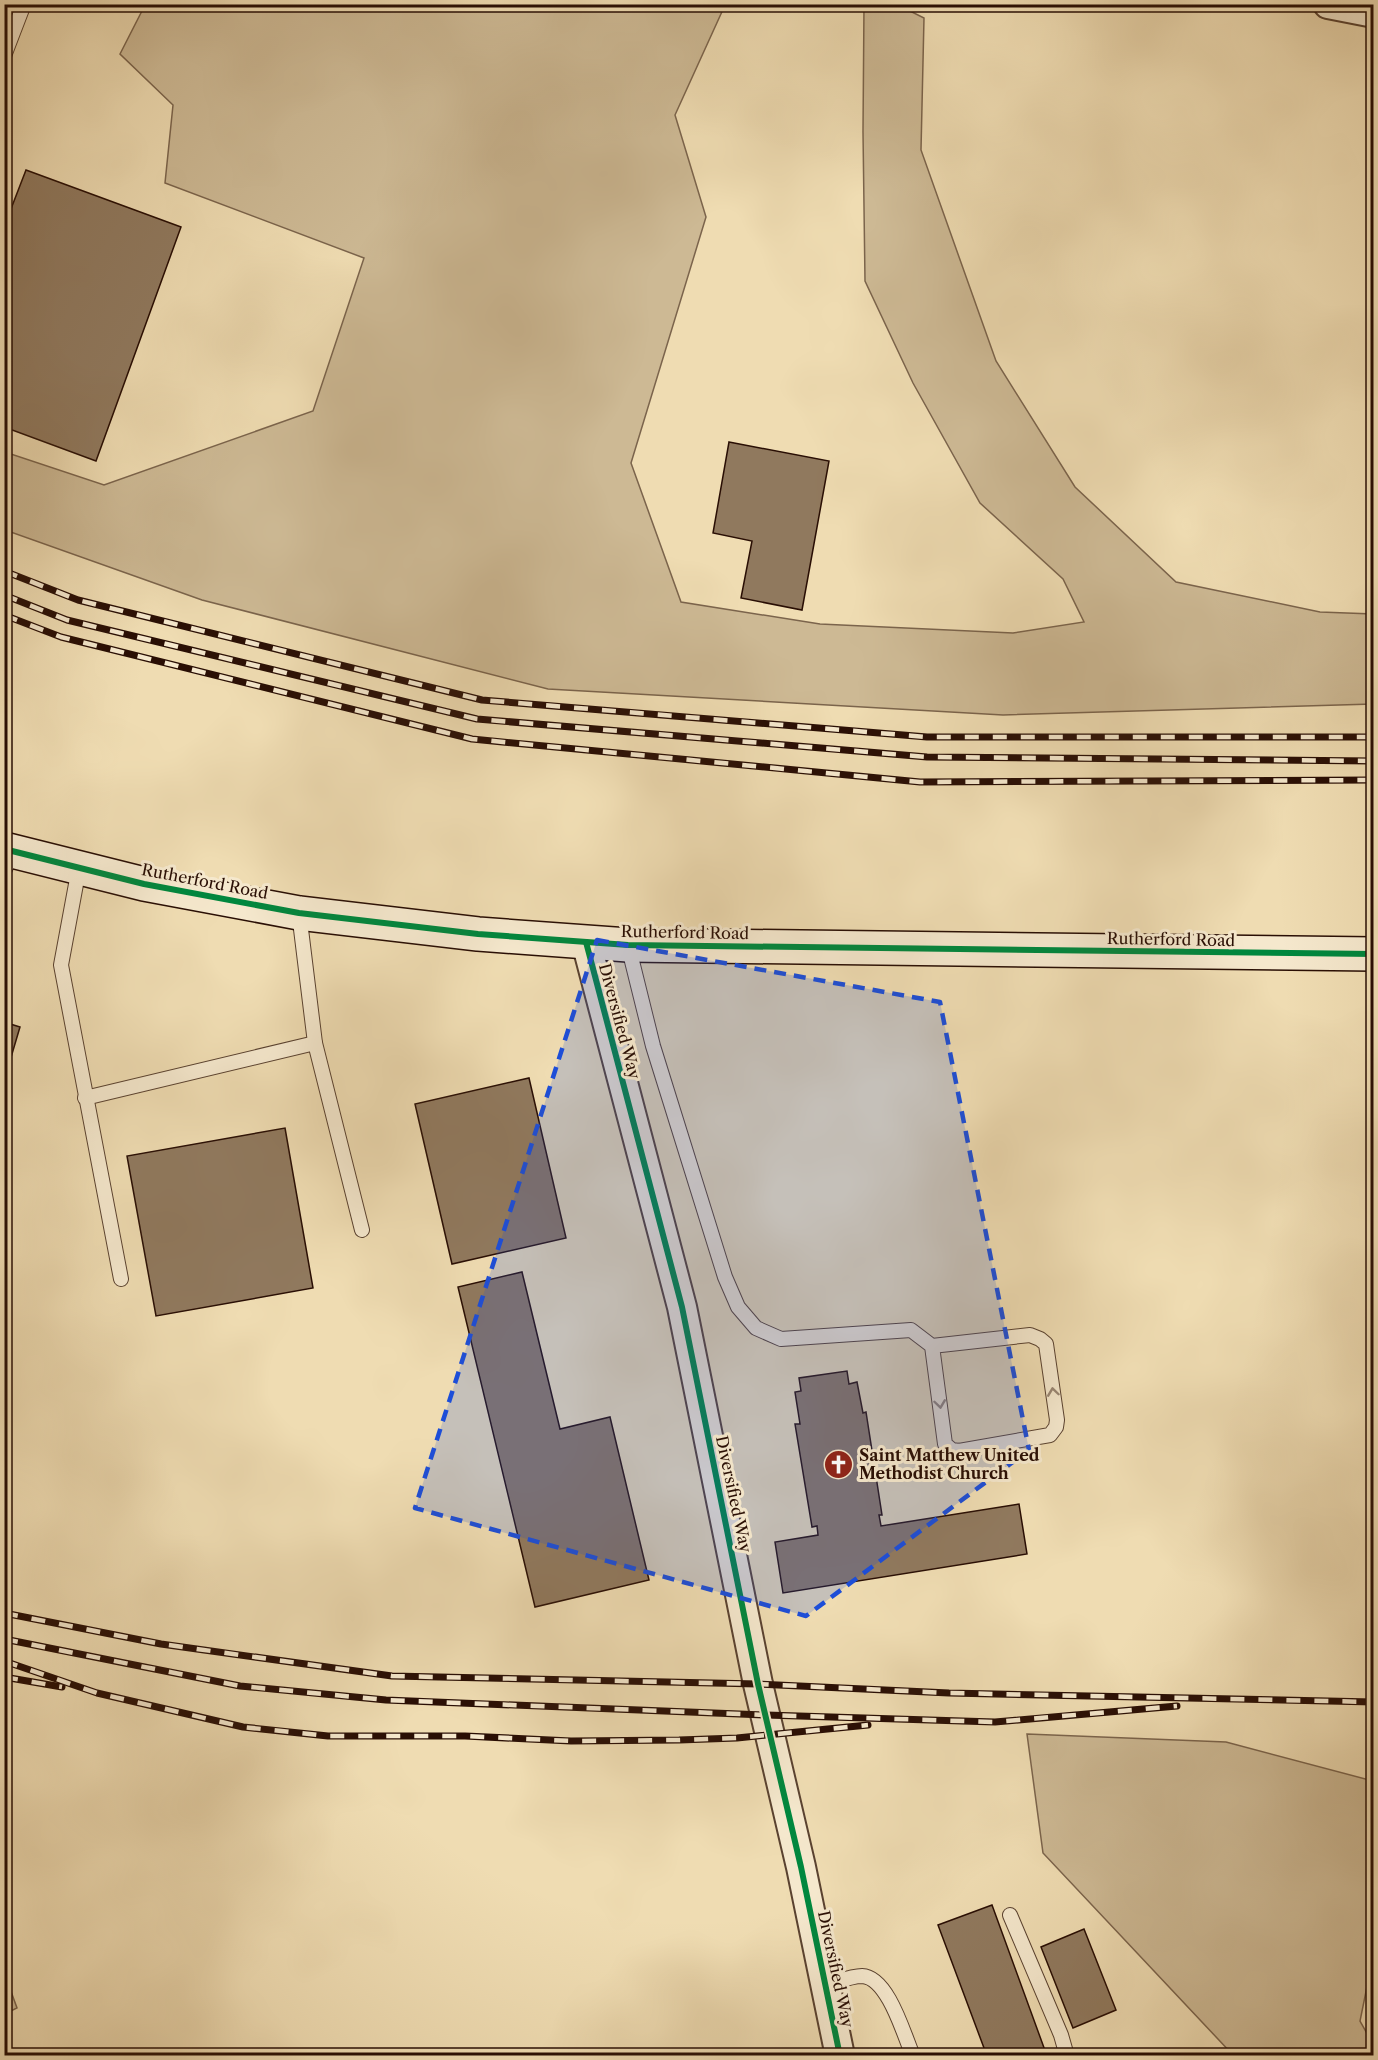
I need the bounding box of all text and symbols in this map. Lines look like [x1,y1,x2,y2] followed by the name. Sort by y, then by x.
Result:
[140,859,270,903] street label: Rutherford Road
[621,921,750,943] street label: Rutherford Road
[1107,928,1236,950] street label: Rutherford Road
[595,961,645,1082] street label: Diversified Way
[1047,1387,1059,1396] one-way arrow
[933,1399,945,1409] one-way arrow
[712,1434,756,1555] street label: Diversified Way
[859,1445,1040,1483] place label: Saint Matthew United Methodist Church
[822,1448,854,1480] church icon: Saint Matthew United Methodist Church
[814,1909,858,2030] street label: Diversified Way

